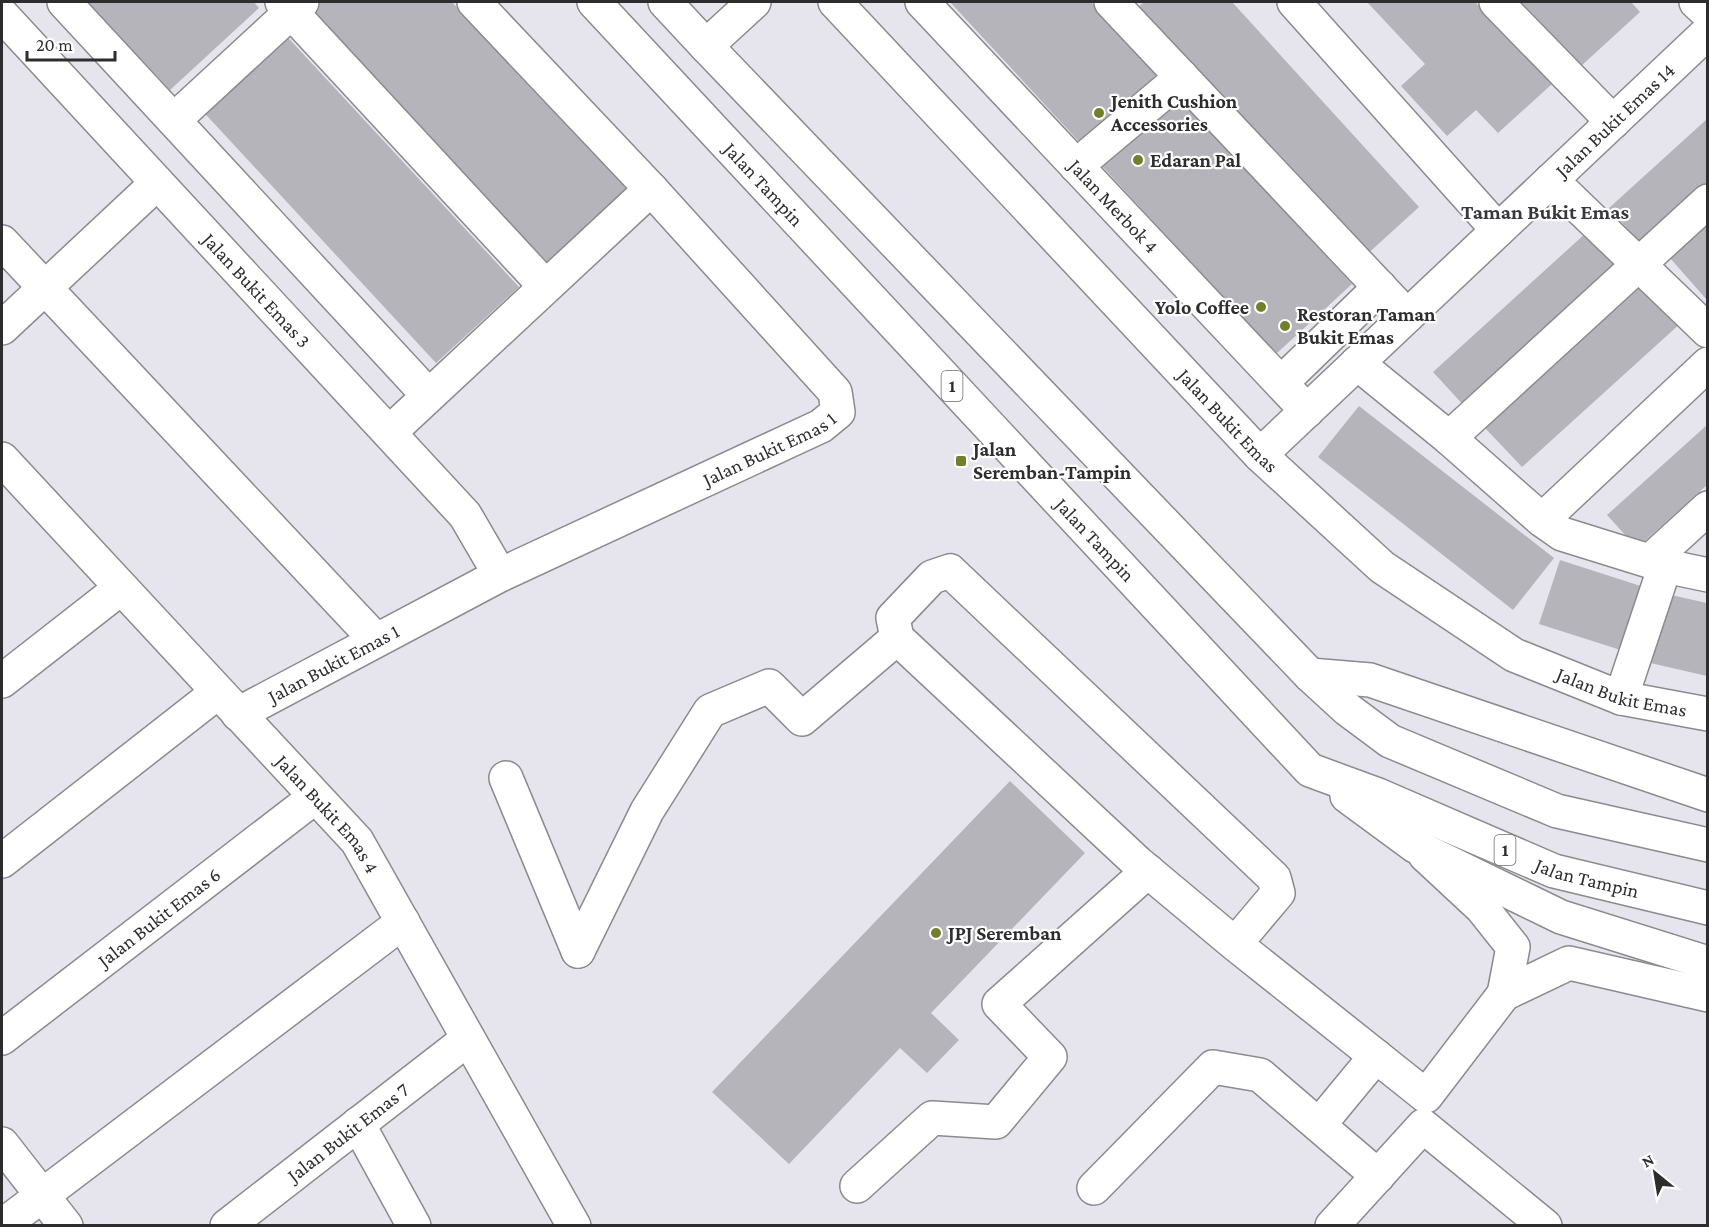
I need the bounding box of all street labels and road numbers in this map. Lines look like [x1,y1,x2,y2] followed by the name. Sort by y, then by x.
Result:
[1549,59,1679,183] street label: Jalan Bukit Emas 14
[717,136,808,231] street label: Jalan Tampin
[1063,153,1163,257] street label: Jalan Merbok 4
[196,227,315,352] street label: Jalan Bukit Emas 3
[1171,362,1283,477] street label: Jalan Bukit Emas
[942,371,962,401] road number: 1
[697,407,841,492] street label: Jalan Bukit Emas 1
[1049,492,1140,586] street label: Jalan Tampin
[262,620,403,709] street label: Jalan Bukit Emas 1
[1551,662,1689,721] street label: Jalan Bukit Emas
[269,749,384,877] street label: Jalan Bukit Emas 4
[1494,835,1516,865] road number: 1
[1530,852,1641,902] street label: Jalan Tampin
[92,863,225,973] street label: Jalan Bukit Emas 6
[281,1078,413,1188] street label: Jalan Bukit Emas 7

